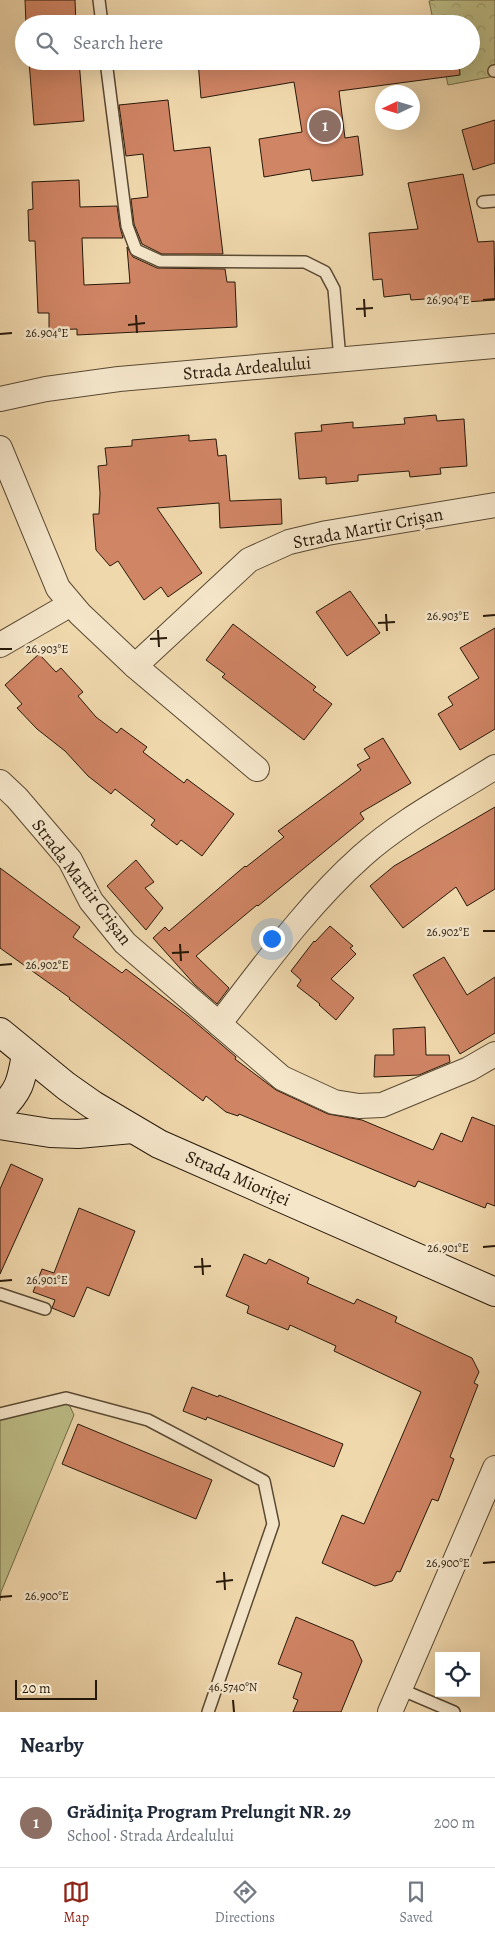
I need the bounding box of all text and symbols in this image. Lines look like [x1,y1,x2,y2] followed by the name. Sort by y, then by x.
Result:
[15,15,480,70] search box
[33,29,61,57] icon: search
[73,30,163,56] text: Search here
[375,85,420,130] north arrow
[309,107,341,145] pin: 1
[427,292,469,308] text: 26.904°E
[26,325,68,341] text: 26.904°E
[182,350,312,386] street label: Strada Ardealului
[291,502,445,554] street label: Strada Martir Crișan
[427,608,469,624] text: 26.903°E
[26,641,68,657] text: 26.903°E
[27,814,138,950] street label: Strada Martir Crișan
[426,924,470,940] text: 26.902°E
[259,926,285,952] your location
[25,957,69,973] text: 26.902°E
[182,1144,294,1212] street label: Strada Mioriței
[427,1240,469,1256] text: 26.901°E
[26,1272,68,1288] text: 26.901°E
[426,1555,470,1571] text: 26.900°E
[25,1588,69,1604] text: 26.900°E
[435,1652,480,1697] map controls
[435,1652,480,1697] button: locate
[15,1677,98,1700] scale bar
[22,1679,51,1698] text: 20 m
[209,1679,258,1695] text: 46.5740°N
[20,1731,83,1759] text: Nearby
[67,1799,351,1825] text: Grădiniţa Program Prelungit NR. 29
[33,1812,39,1834] text: 1
[434,1812,475,1834] text: 200 m
[67,1825,234,1847] text: School · Strada Ardealului
[62,1878,90,1927] tab: Map
[215,1878,275,1927] tab: Directions
[400,1878,433,1927] tab: Saved

